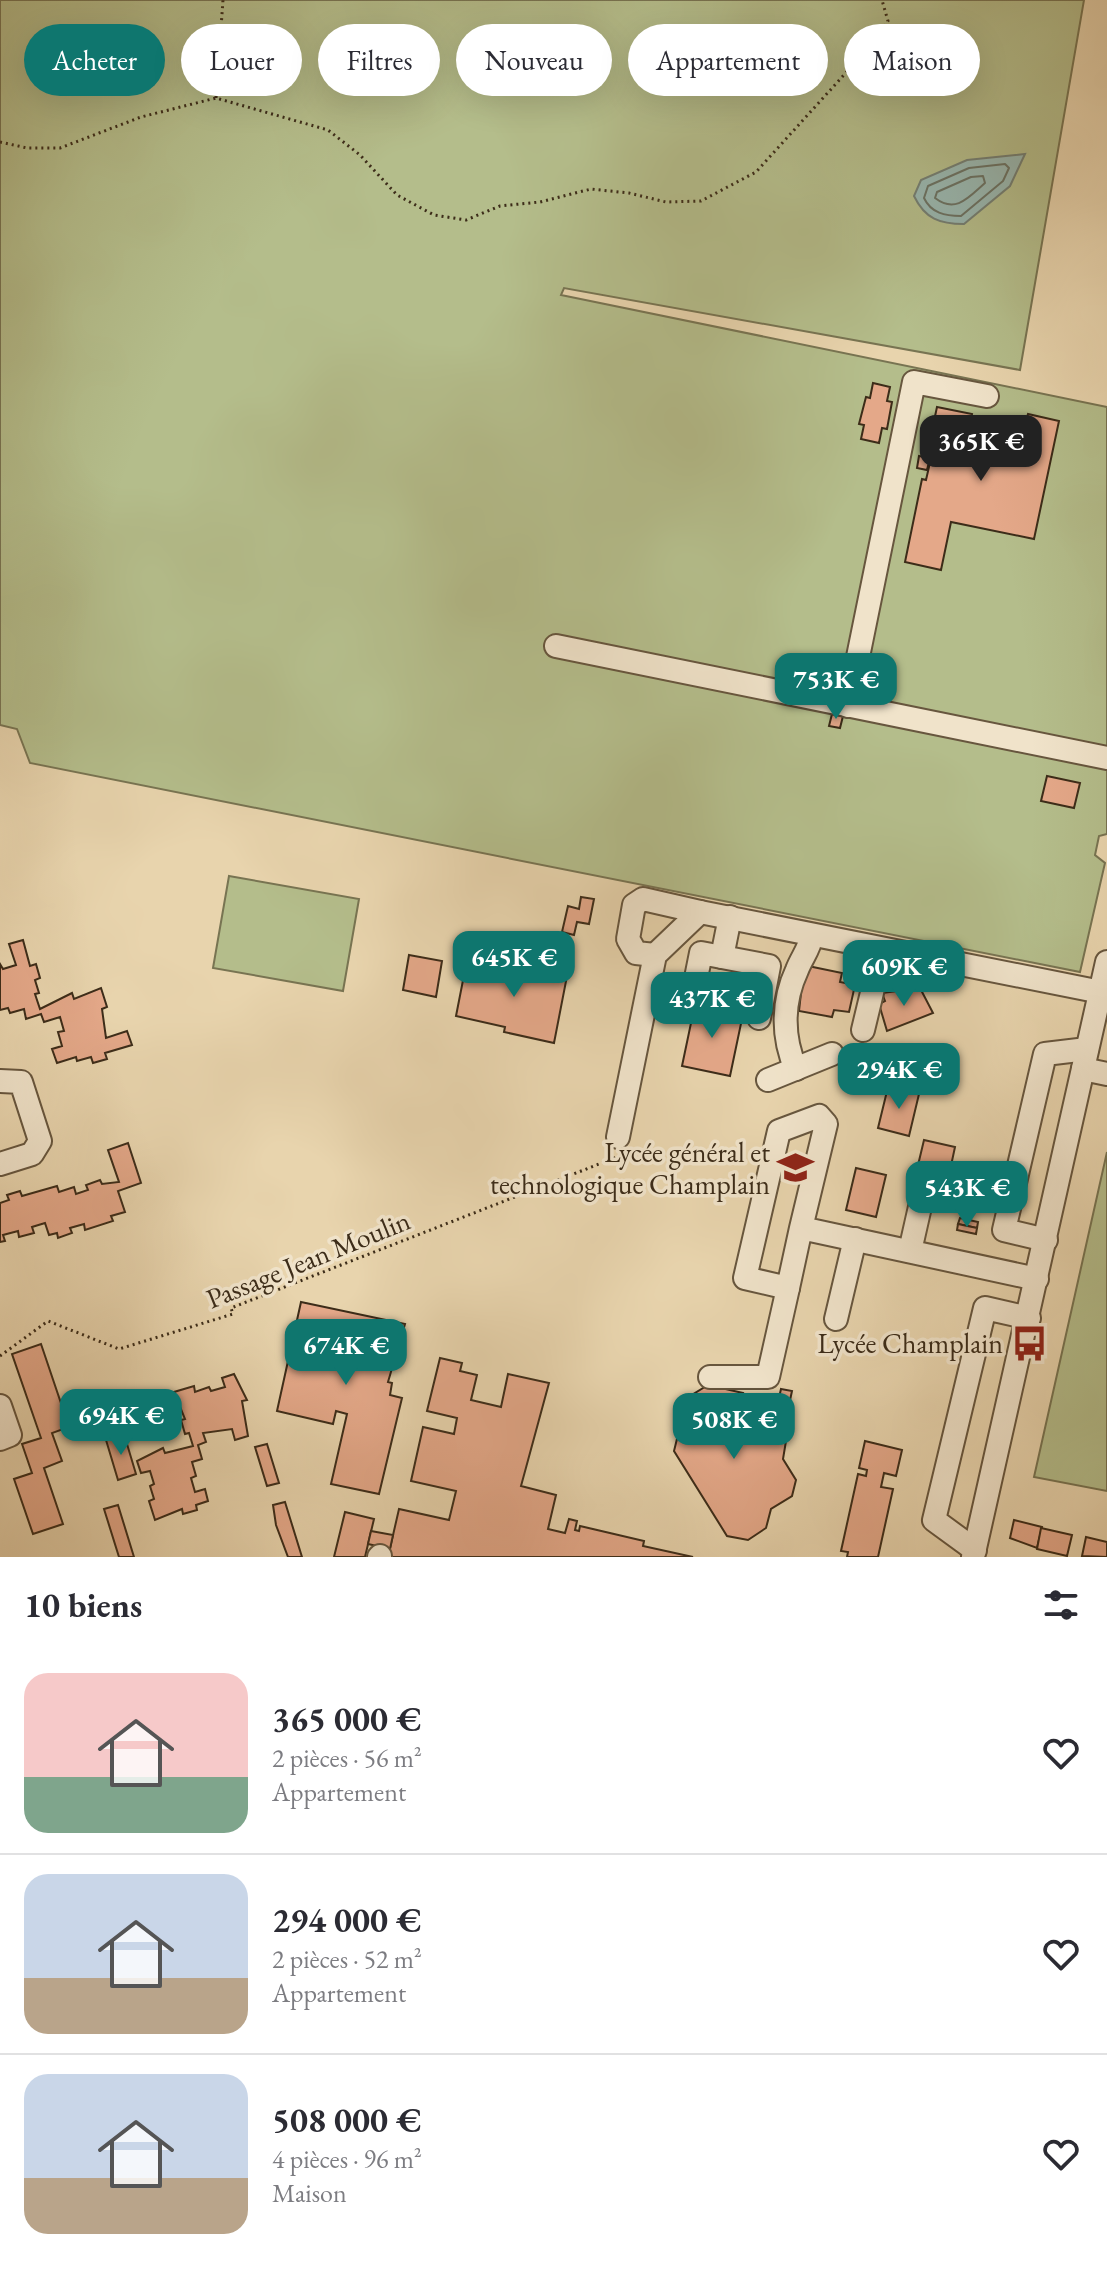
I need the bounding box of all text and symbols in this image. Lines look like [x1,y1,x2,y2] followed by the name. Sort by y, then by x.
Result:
[24,24,165,96] chip: Acheter
[181,24,302,96] chip: Louer
[318,24,440,96] chip: Filtres
[456,24,612,96] chip: Nouveau
[628,24,828,96] chip: Appartement
[844,24,980,96] chip: Maison
[916,415,1046,483] pin: 365K €
[938,424,1024,458] text: 365K €
[771,653,901,721] pin: 753K €
[793,662,879,696] text: 753K €
[449,931,579,999] pin: 645K €
[471,940,557,974] text: 645K €
[839,940,969,1008] pin: 609K €
[861,949,947,983] text: 609K €
[647,972,777,1040] pin: 437K €
[669,981,755,1015] text: 437K €
[834,1043,964,1111] pin: 294K €
[856,1052,942,1086] text: 294K €
[490,1134,770,1202] place label: Lycée général et technologique Champlain
[777,1149,815,1187] school or university icon: Lycée général et technologique Champlain
[902,1161,1032,1229] pin: 543K €
[924,1170,1010,1204] text: 543K €
[201,1202,415,1316] street label: Passage Jean Moulin
[281,1319,411,1387] pin: 674K €
[1010,1324,1048,1362] bus stop icon: Lycée Champlain
[818,1325,1003,1361] place label: Lycée Champlain
[303,1328,389,1362] text: 674K €
[56,1389,186,1457] pin: 694K €
[669,1393,799,1461] pin: 508K €
[78,1398,164,1432] text: 694K €
[691,1402,777,1436] text: 508K €
[24,1583,142,1627] text: 10 biens
[1039,1583,1083,1627] icon: filters
[272,1697,421,1741] text: 365 000 €
[88,1705,184,1801] icon: home
[1039,1731,1083,1775] icon: heart
[272,1741,422,1775] text: 2 pièces · 56 m²
[272,1775,406,1809] text: Appartement
[272,1898,421,1942] text: 294 000 €
[88,1906,184,2002] icon: home
[1039,1932,1083,1976] icon: heart
[272,1942,422,1976] text: 2 pièces · 52 m²
[272,1976,406,2010] text: Appartement
[272,2098,421,2142] text: 508 000 €
[88,2106,184,2202] icon: home
[1039,2132,1083,2176] icon: heart
[272,2142,422,2176] text: 4 pièces · 96 m²
[272,2176,347,2210] text: Maison

